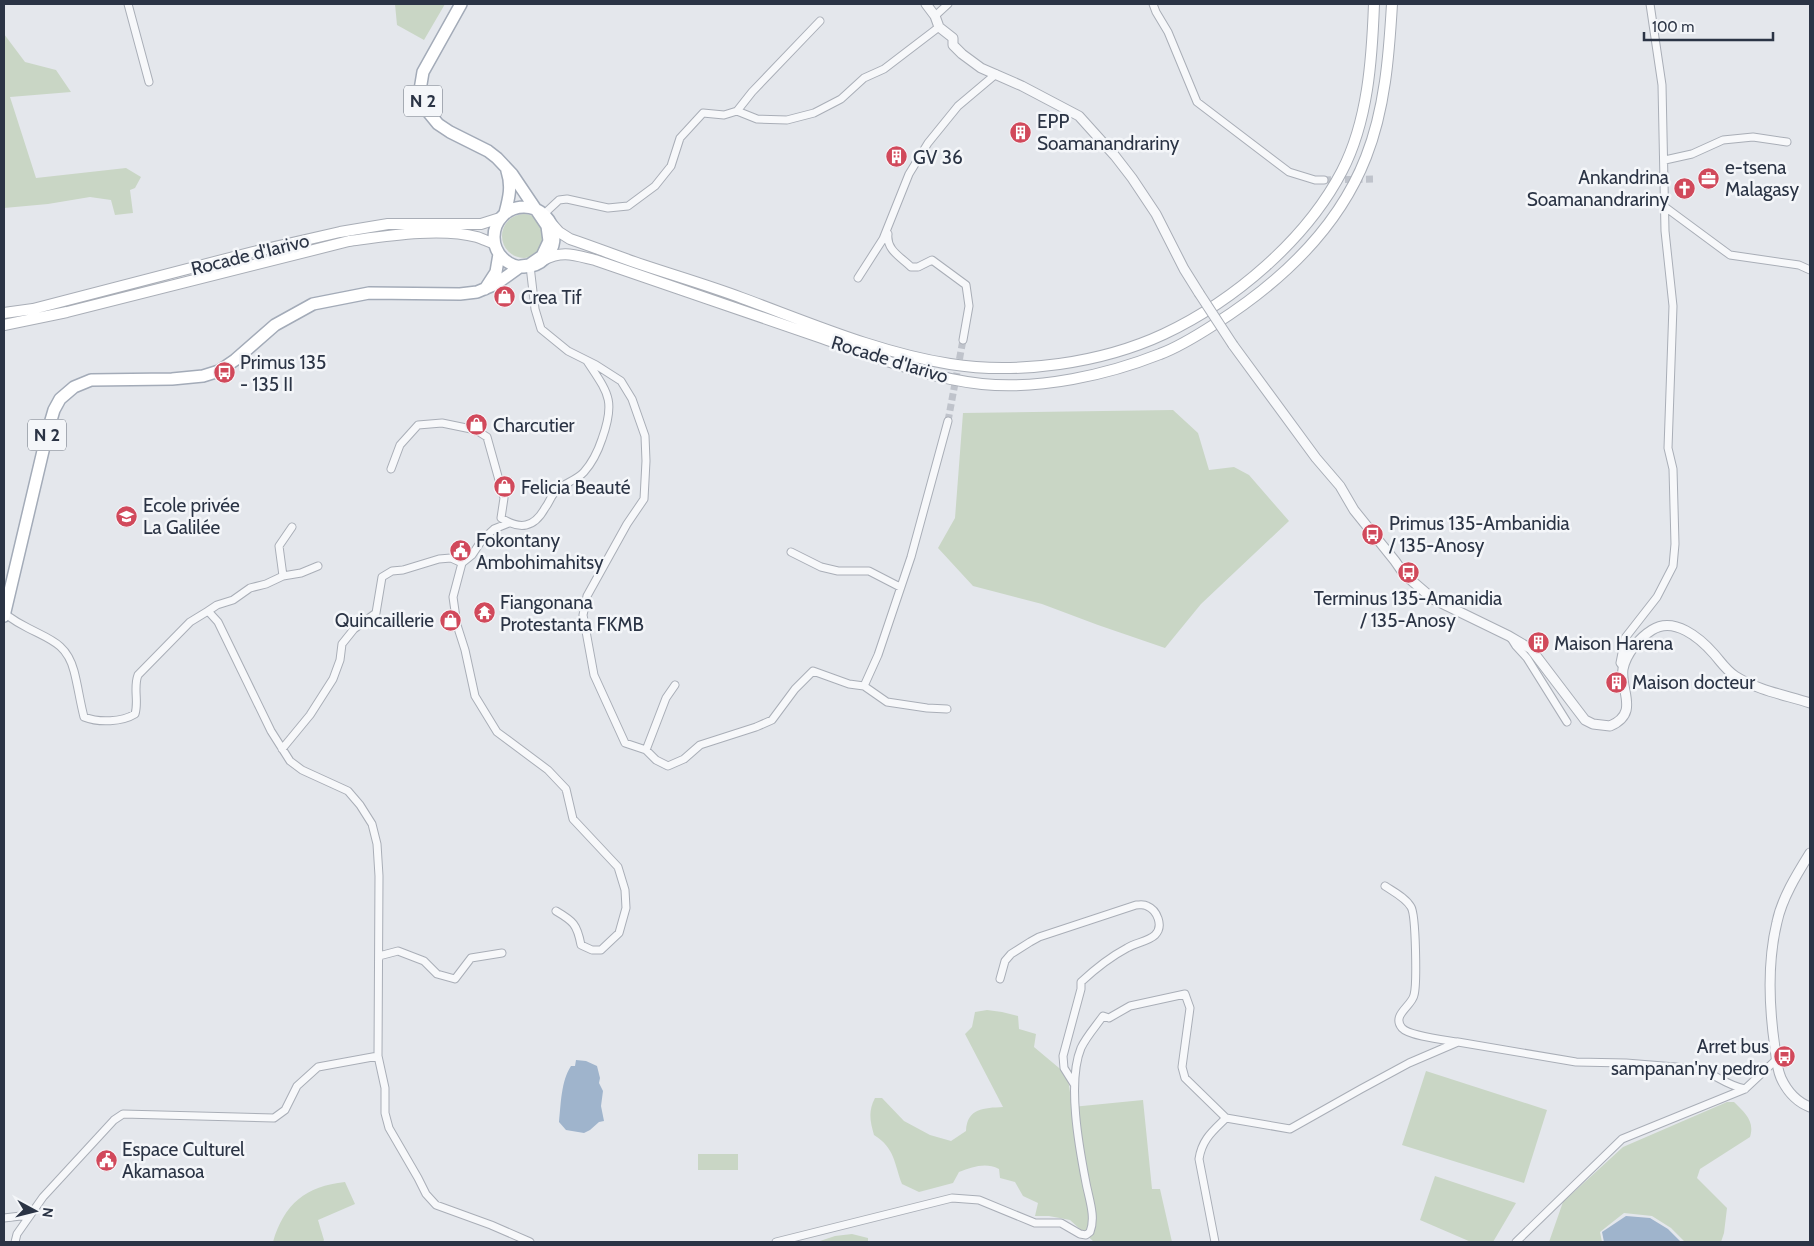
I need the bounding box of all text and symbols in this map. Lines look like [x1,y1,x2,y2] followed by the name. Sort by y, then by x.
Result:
[1644,10,1773,42] scale bar
[1652,18,1694,36] text: 100 m
[404,85,442,116] road number: N 2
[1037,110,1180,155] place label: EPP Soamanandrariny
[1009,120,1033,144] building icon: EPP Soamanandrariny
[885,145,909,169] building icon: GV 36
[913,146,963,169] place label: GV 36
[1725,156,1799,201] place label: e-tsena Malagasy
[1527,166,1669,211] place label: Ankandrina Soamanandrariny
[1697,166,1721,190] office icon: e-tsena Malagasy
[1673,176,1697,200] church icon: Ankandrina Soamanandrariny
[189,229,312,280] street label: Rocade d'Iarivo
[493,285,517,309] shop icon: Crea Tif
[521,286,582,309] place label: Crea Tif
[829,331,951,388] street label: Rocade d'Iarivo
[240,351,326,396] place label: Primus 135 - 135 II
[212,361,236,385] bus stop icon: Primus 135 - 135 II
[465,413,489,437] shop icon: Charcutier
[493,414,575,437] place label: Charcutier
[28,420,66,450] road number: N 2
[493,475,517,499] shop icon: Felicia Beauté
[521,476,631,499] place label: Felicia Beauté
[143,494,240,539] place label: Ecole privée La Galilée
[115,504,139,528] school or university icon: Ecole privée La Galilée
[1388,512,1570,557] place label: Primus 135-Ambanidia / 135-Anosy
[1361,522,1385,546] bus stop icon: Primus 135-Ambanidia / 135-Anosy
[476,529,604,574] place label: Fokontany Ambohimahitsy
[448,539,472,563] public building icon: Fokontany Ambohimahitsy
[1396,560,1420,584] bus stop icon: Terminus 135-Amanidia / 135-Anosy
[1314,587,1502,632] place label: Terminus 135-Amanidia / 135-Anosy
[500,591,644,636] place label: Fiangonana Protestanta FKMB
[472,601,496,625] temple icon: Fiangonana Protestanta FKMB
[438,608,462,632] shop icon: Quincaillerie
[335,609,434,632] place label: Quincaillerie
[1526,631,1550,655] building icon: Maison Harena
[1554,632,1673,655] place label: Maison Harena
[1604,670,1628,694] building icon: Maison docteur
[1632,671,1755,694] place label: Maison docteur
[1611,1035,1769,1080] place label: Arret bus sampanan'ny pedro
[1773,1045,1797,1069] bus stop icon: Arret bus sampanan'ny pedro
[122,1138,245,1183] place label: Espace Culturel Akamasoa
[94,1148,118,1172] public building icon: Espace Culturel Akamasoa
[10,1186,60,1236] north arrow
[38,1207,57,1219] text: N

